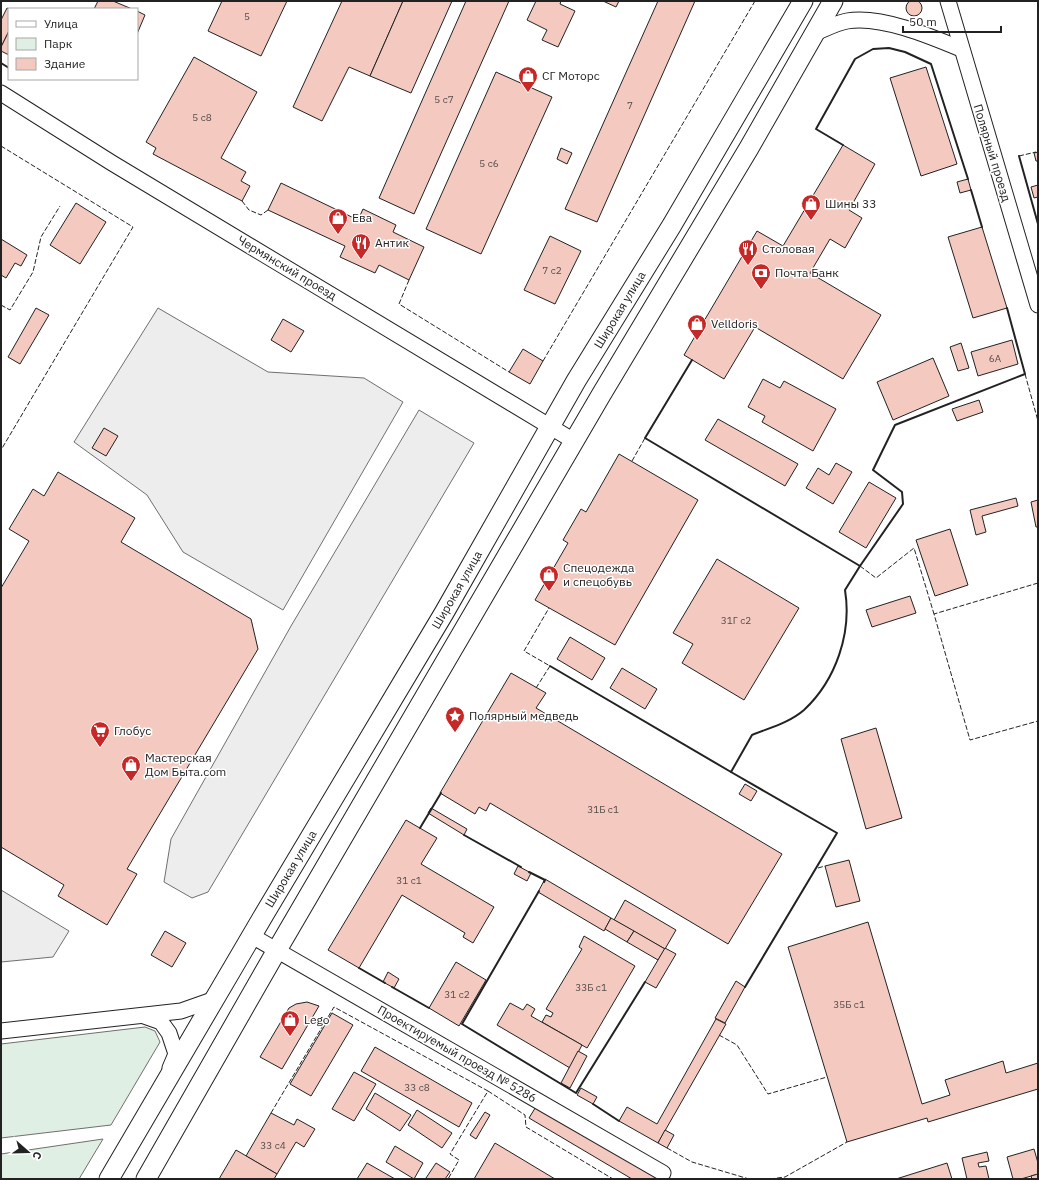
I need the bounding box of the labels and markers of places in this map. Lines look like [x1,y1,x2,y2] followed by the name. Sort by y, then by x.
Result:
[517,65,539,93] shop icon: СГ Моторс
[542,68,600,83] place label: СГ Моторс
[800,193,822,221] shop icon: Шины 33
[825,196,877,211] place label: Шины 33
[327,207,349,235] shop icon: Ева
[352,210,373,225] place label: Ева
[350,232,372,260] restaurant icon: Антик
[375,235,409,250] place label: Антик
[737,238,759,266] restaurant icon: Столовая
[762,241,815,256] place label: Столовая
[750,262,772,290] bank icon: Почта Банк
[775,265,839,280] place label: Почта Банк
[686,313,708,341] shop icon: Velldoris
[711,316,758,331] place label: Velldoris
[563,560,635,589] place label: Спецодежда и спецобувь
[538,564,560,592] shop icon: Спецодежда и спецобувь
[444,705,466,733] place icon: Полярный медведь
[469,708,579,723] place label: Полярный медведь
[89,720,111,748] supermarket icon: Глобус
[114,723,151,738] place label: Глобус
[145,750,226,779] place label: Мастерская Дом Быта.com
[120,754,142,782] shop icon: Мастерская Дом Быта.com
[279,1009,301,1037] shop icon: Lego
[304,1012,330,1027] place label: Lego

